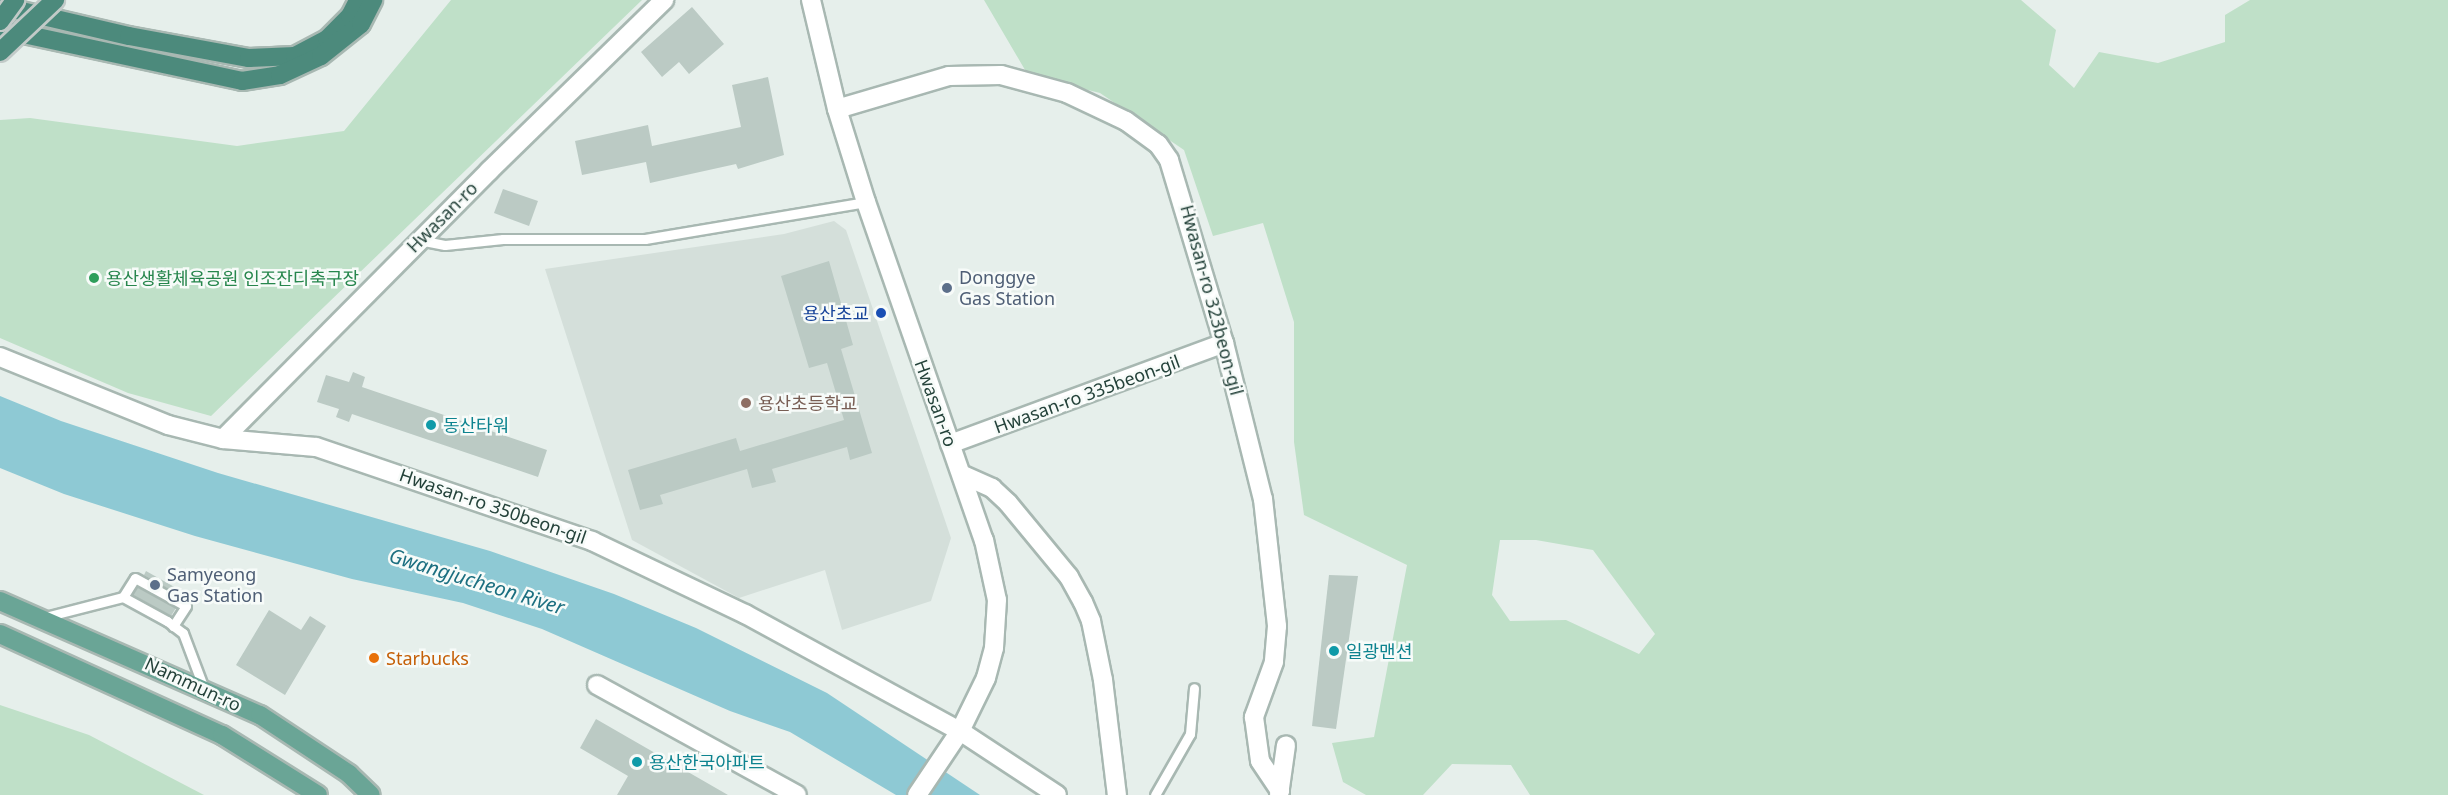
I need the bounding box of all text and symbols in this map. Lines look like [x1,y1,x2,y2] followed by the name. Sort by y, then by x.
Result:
[402,177,482,257] street label: Hwasan-ro
[1176,202,1248,398] street label: Hwasan-ro 323beon-gil
[106,267,359,289] place label: 용산생활체육공원 인조잔디축구장
[959,267,1055,310] place label: Donggye Gas Station
[87,271,101,285] marker: 용산생활체육공원 인조잔디축구장
[940,281,954,295] marker: Donggye Gas Station
[803,302,869,324] place label: 용산초교
[874,306,888,320] marker: 용산초교
[991,350,1183,438] street label: Hwasan-ro 335beon-gil
[910,356,962,450] street label: Hwasan-ro
[758,392,857,414] place label: 용산초등학교
[739,396,753,410] marker: 용산초등학교
[443,414,509,436] place label: 동산타워
[424,418,438,432] marker: 동산타워
[397,464,589,548] street label: Hwasan-ro 350beon-gil
[387,543,567,619] water label: Gwangjucheon River
[167,564,263,606] place label: Samyeong Gas Station
[148,578,162,592] marker: Samyeong Gas Station
[1346,640,1412,662] place label: 일광맨션
[1327,644,1341,658] marker: 일광맨션
[386,647,469,669] place label: Starbucks
[367,651,381,665] marker: Starbucks
[142,652,244,716] street label: Nammun-ro
[649,751,765,773] place label: 용산한국아파트
[630,755,644,769] marker: 용산한국아파트

